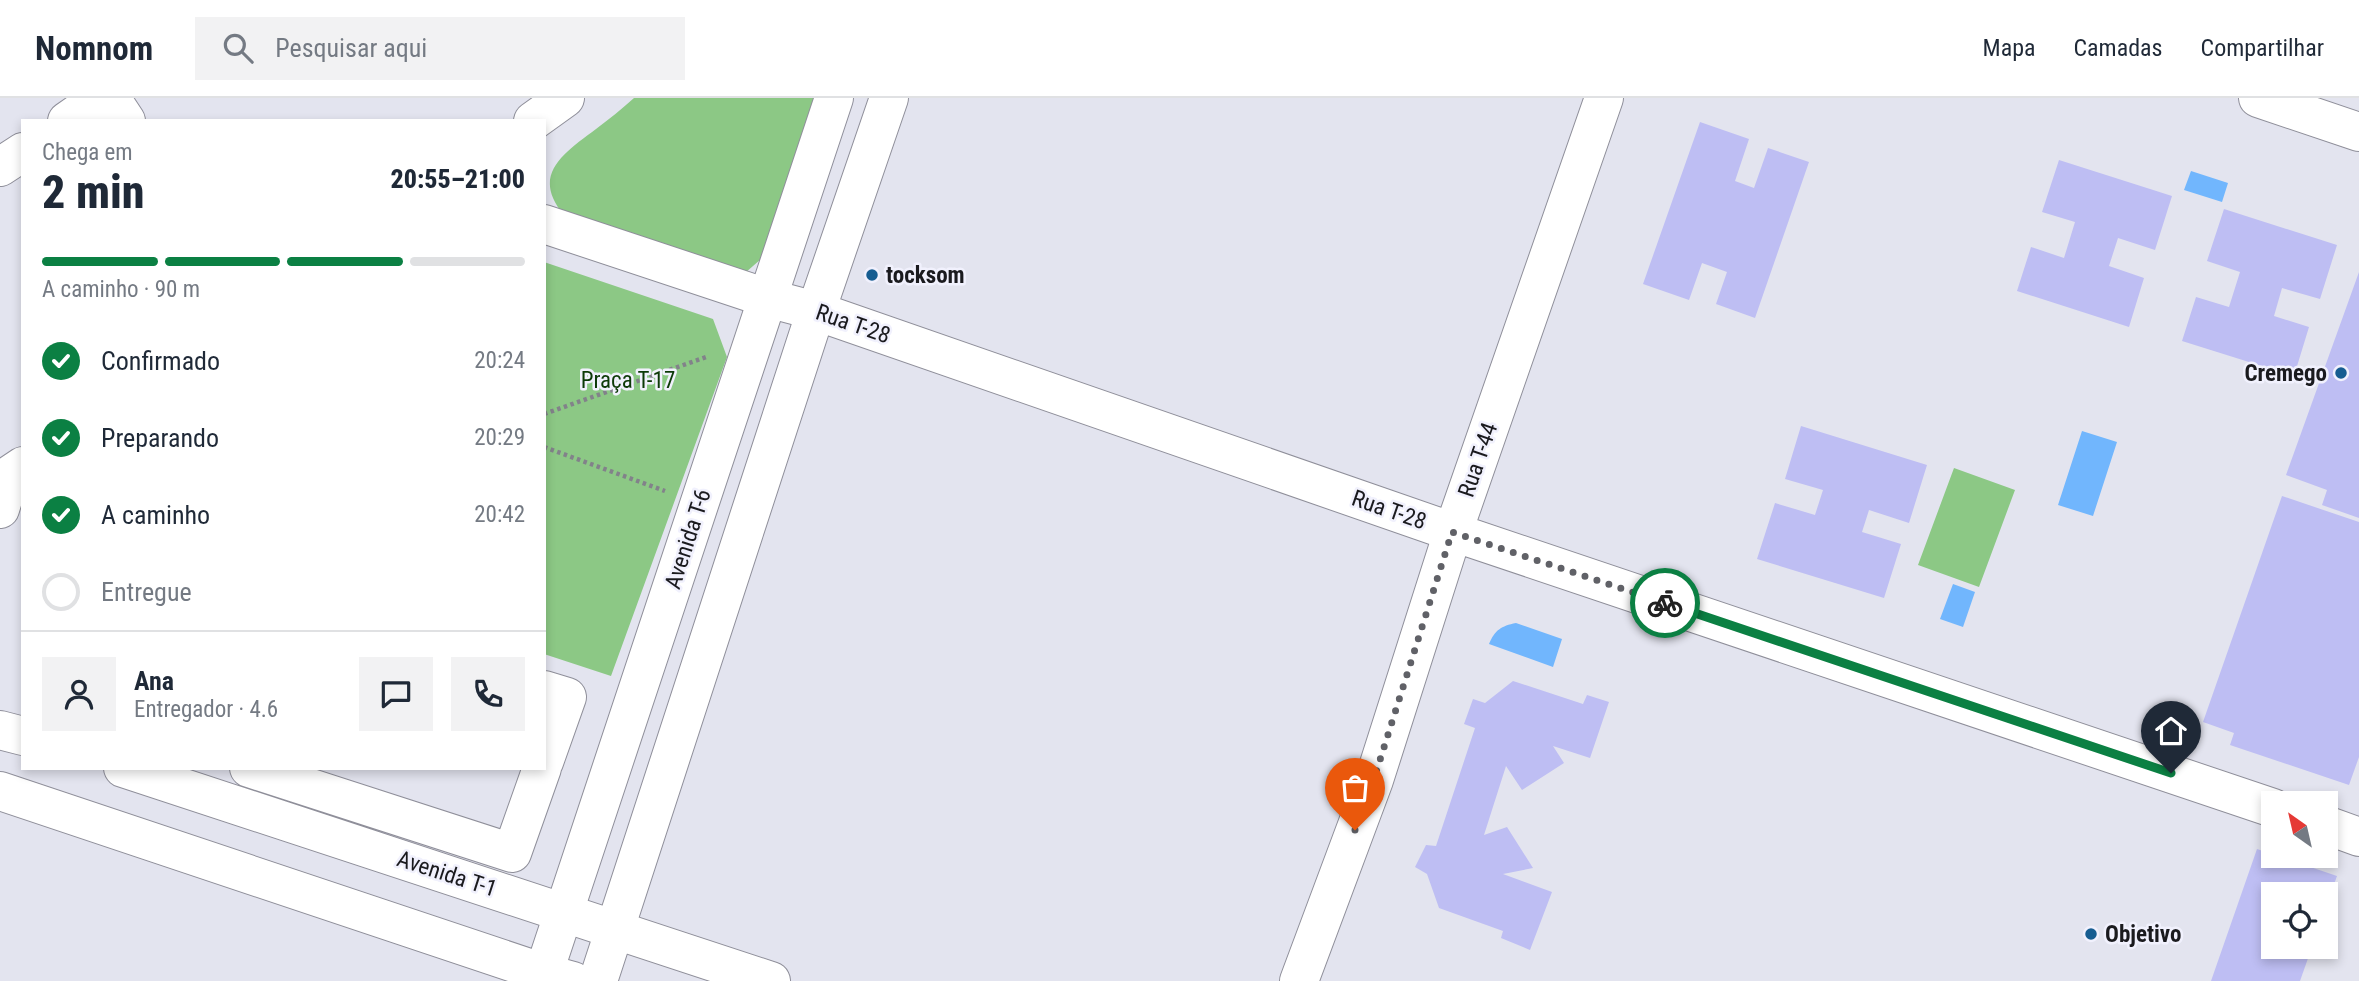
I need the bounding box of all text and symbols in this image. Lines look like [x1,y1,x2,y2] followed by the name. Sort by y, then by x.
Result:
[195,17,685,80] search box
[35,29,153,68] text: Nomnom
[219,29,257,67] icon: search
[275,33,427,63] text: Pesquisar aqui
[1983,34,2036,62] text: Mapa
[2074,34,2163,62] text: Camadas
[2201,34,2324,62] text: Compartilhar
[42,139,133,166] text: Chega em
[391,164,525,194] text: 20:55–21:00
[42,165,145,219] text: 2 min
[886,262,965,289] place label: tocksom
[864,267,880,283] marker: tocksom
[42,276,200,303] text: A caminho · 90 m
[812,299,894,349] street label: Rua T-28
[42,342,80,380] icon: check
[101,346,220,376] text: Confirmado
[474,347,525,374] text: 20:24
[2244,360,2327,387] place label: Cremego
[2333,365,2349,381] marker: Cremego
[581,367,675,394] park label: Praça T-17
[42,419,80,457] icon: check
[1453,419,1503,501] street label: Rua T-44
[101,423,219,453] text: Preparando
[474,424,525,451] text: 20:29
[1348,485,1430,535] street label: Rua T-28
[659,486,717,592] street label: Avenida T-6
[42,496,80,534] icon: check
[101,500,210,530] text: A caminho
[474,501,525,528] text: 20:42
[1630,568,1700,638] courier
[101,577,192,607] text: Entregue
[1646,584,1684,622] icon: bike
[42,657,116,731] button: person
[359,657,433,731] button: chat
[451,657,525,731] button: phone
[134,666,174,696] text: Ana
[134,696,278,723] text: Entregador · 4.6
[2141,701,2201,773] pin
[2152,712,2190,750] icon: home
[1325,758,1385,830] pin
[1336,769,1374,807] icon: bag
[2261,791,2338,868] north arrow
[2261,791,2338,959] map controls
[394,845,500,903] street label: Avenida T-1
[2261,882,2338,959] button: locate
[2105,921,2181,948] place label: Objetivo
[2083,926,2099,942] marker: Objetivo

